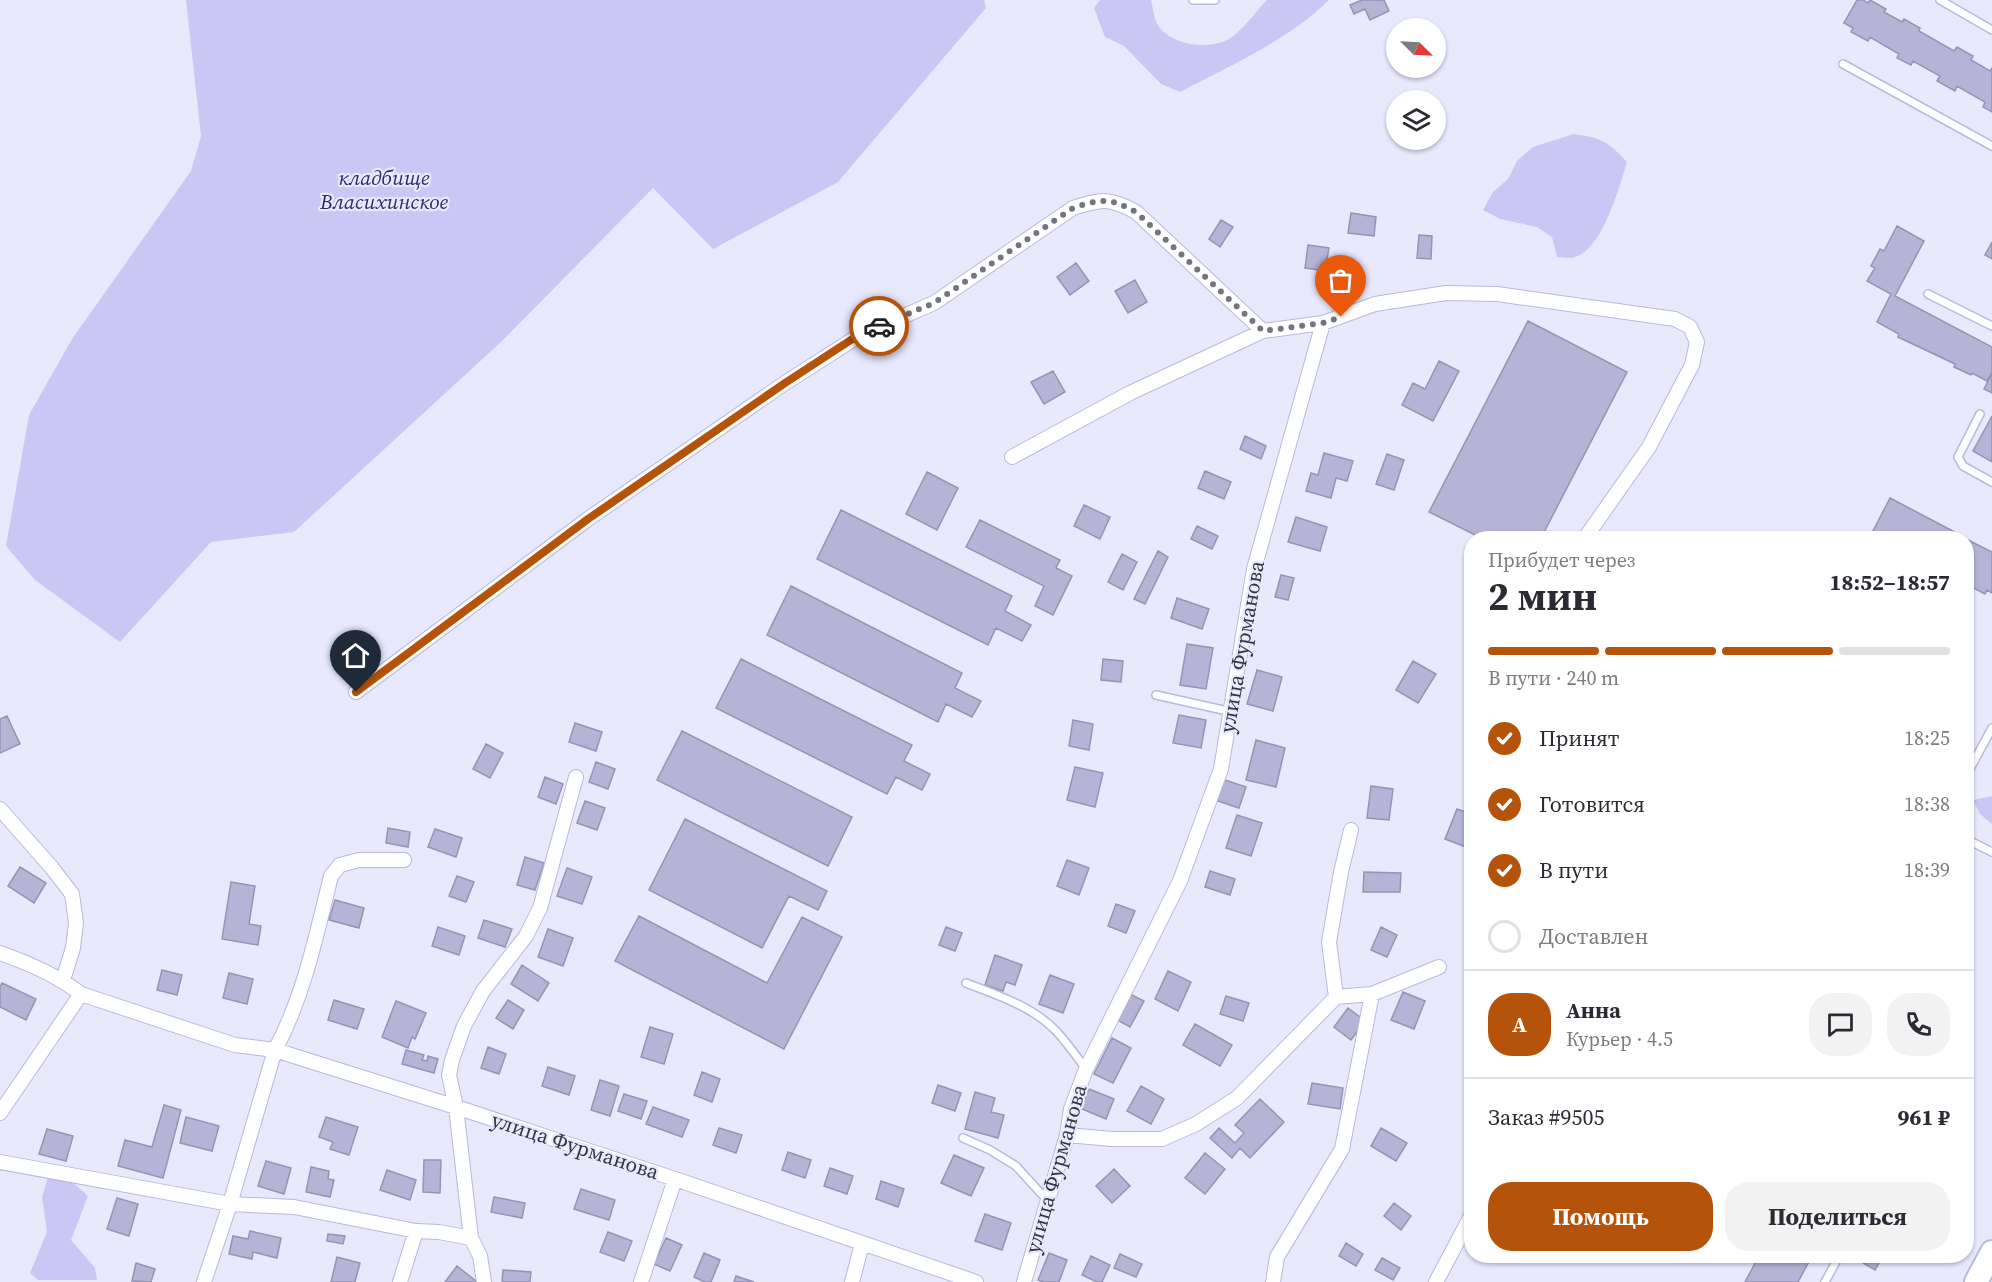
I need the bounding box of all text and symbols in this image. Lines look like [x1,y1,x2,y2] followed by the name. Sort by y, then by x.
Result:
[1386,18,1446,78] north arrow
[1386,18,1446,150] map controls
[1386,90,1446,150] button: layers
[319,163,449,216] park label: кладбище Власихинское
[1315,255,1366,317] pin
[1324,264,1357,297] icon: bag
[849,296,909,356] courier
[863,310,896,343] icon: car
[1488,546,1635,574] text: Прибудет через
[1212,558,1271,735] street label: улица Фурманова
[1830,567,1950,597] text: 18:52–18:57
[1488,570,1597,623] text: 2 мин
[330,630,381,692] pin
[339,639,372,672] icon: home
[1488,664,1619,692] text: В пути · 240 m
[1488,722,1521,755] icon: check
[1539,723,1619,753] text: Принят
[1904,724,1950,752] text: 18:25
[1488,788,1521,821] icon: check
[1539,789,1645,819] text: Готовится
[1904,790,1950,818] text: 18:38
[1488,854,1521,887] icon: check
[1539,855,1608,885] text: В пути
[1904,856,1950,884] text: 18:39
[1539,921,1649,951] text: Доставлен
[1809,993,1872,1056] button: chat
[1887,993,1950,1056] button: phone
[1566,995,1621,1025] text: Анна
[1512,1009,1527,1039] text: А
[1566,1025,1673,1053] text: Курьер · 4.5
[1018,1081,1094,1257] street label: улица Фурманова
[1488,1102,1604,1132] text: Заказ #9505
[1898,1102,1950,1132] text: 961 ₽
[488,1105,663,1186] street label: улица Фурманова
[1488,1182,1713,1251] button: Помощь
[1725,1182,1950,1251] button: Поделиться

